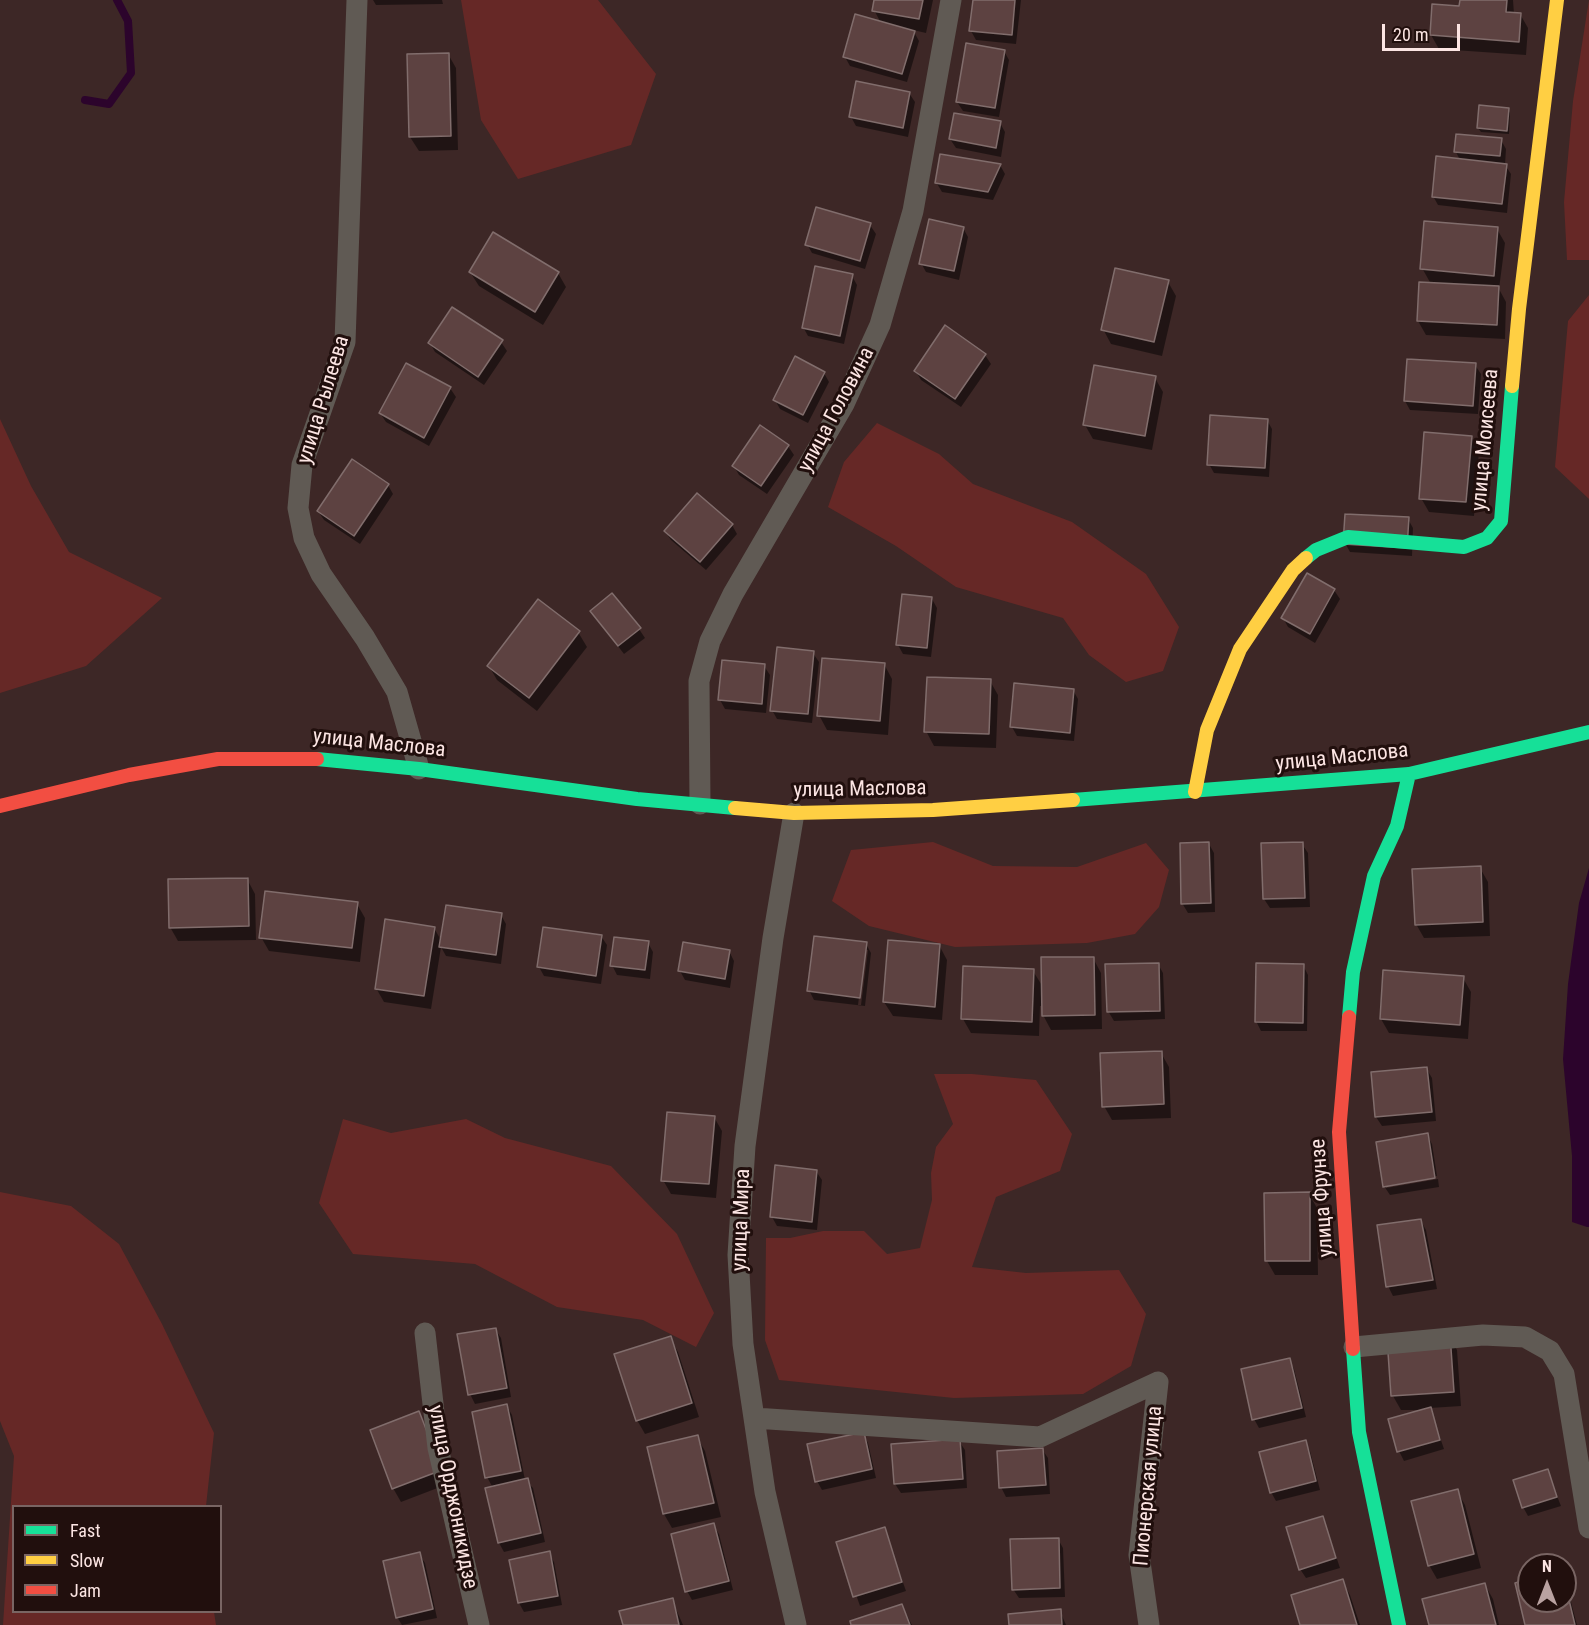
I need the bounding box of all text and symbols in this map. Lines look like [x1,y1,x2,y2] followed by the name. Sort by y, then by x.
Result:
[1385,12,1463,50] scale bar
[1393,24,1428,45] text: 20 m
[293,333,355,467] street label: улица Рылеева
[794,343,880,477] street label: улица Головина
[1467,368,1505,512] street label: улица Моисеева
[311,725,447,763] street label: улица Маслова
[1274,739,1410,777] street label: улица Маслова
[793,776,927,804] street label: улица Маслова
[1306,1138,1340,1258] street label: улица Фрунзе
[728,1168,756,1272] street label: улица Мира
[422,1403,482,1591] street label: улица Орджоникидзе
[1129,1405,1169,1567] street label: Пионерская улица
[12,1505,222,1613] legend
[70,1520,101,1541] text: Fast
[70,1550,104,1571] text: Slow
[1517,1553,1577,1613] north arrow
[1542,1557,1552,1576] text: N
[70,1580,101,1601] text: Jam

